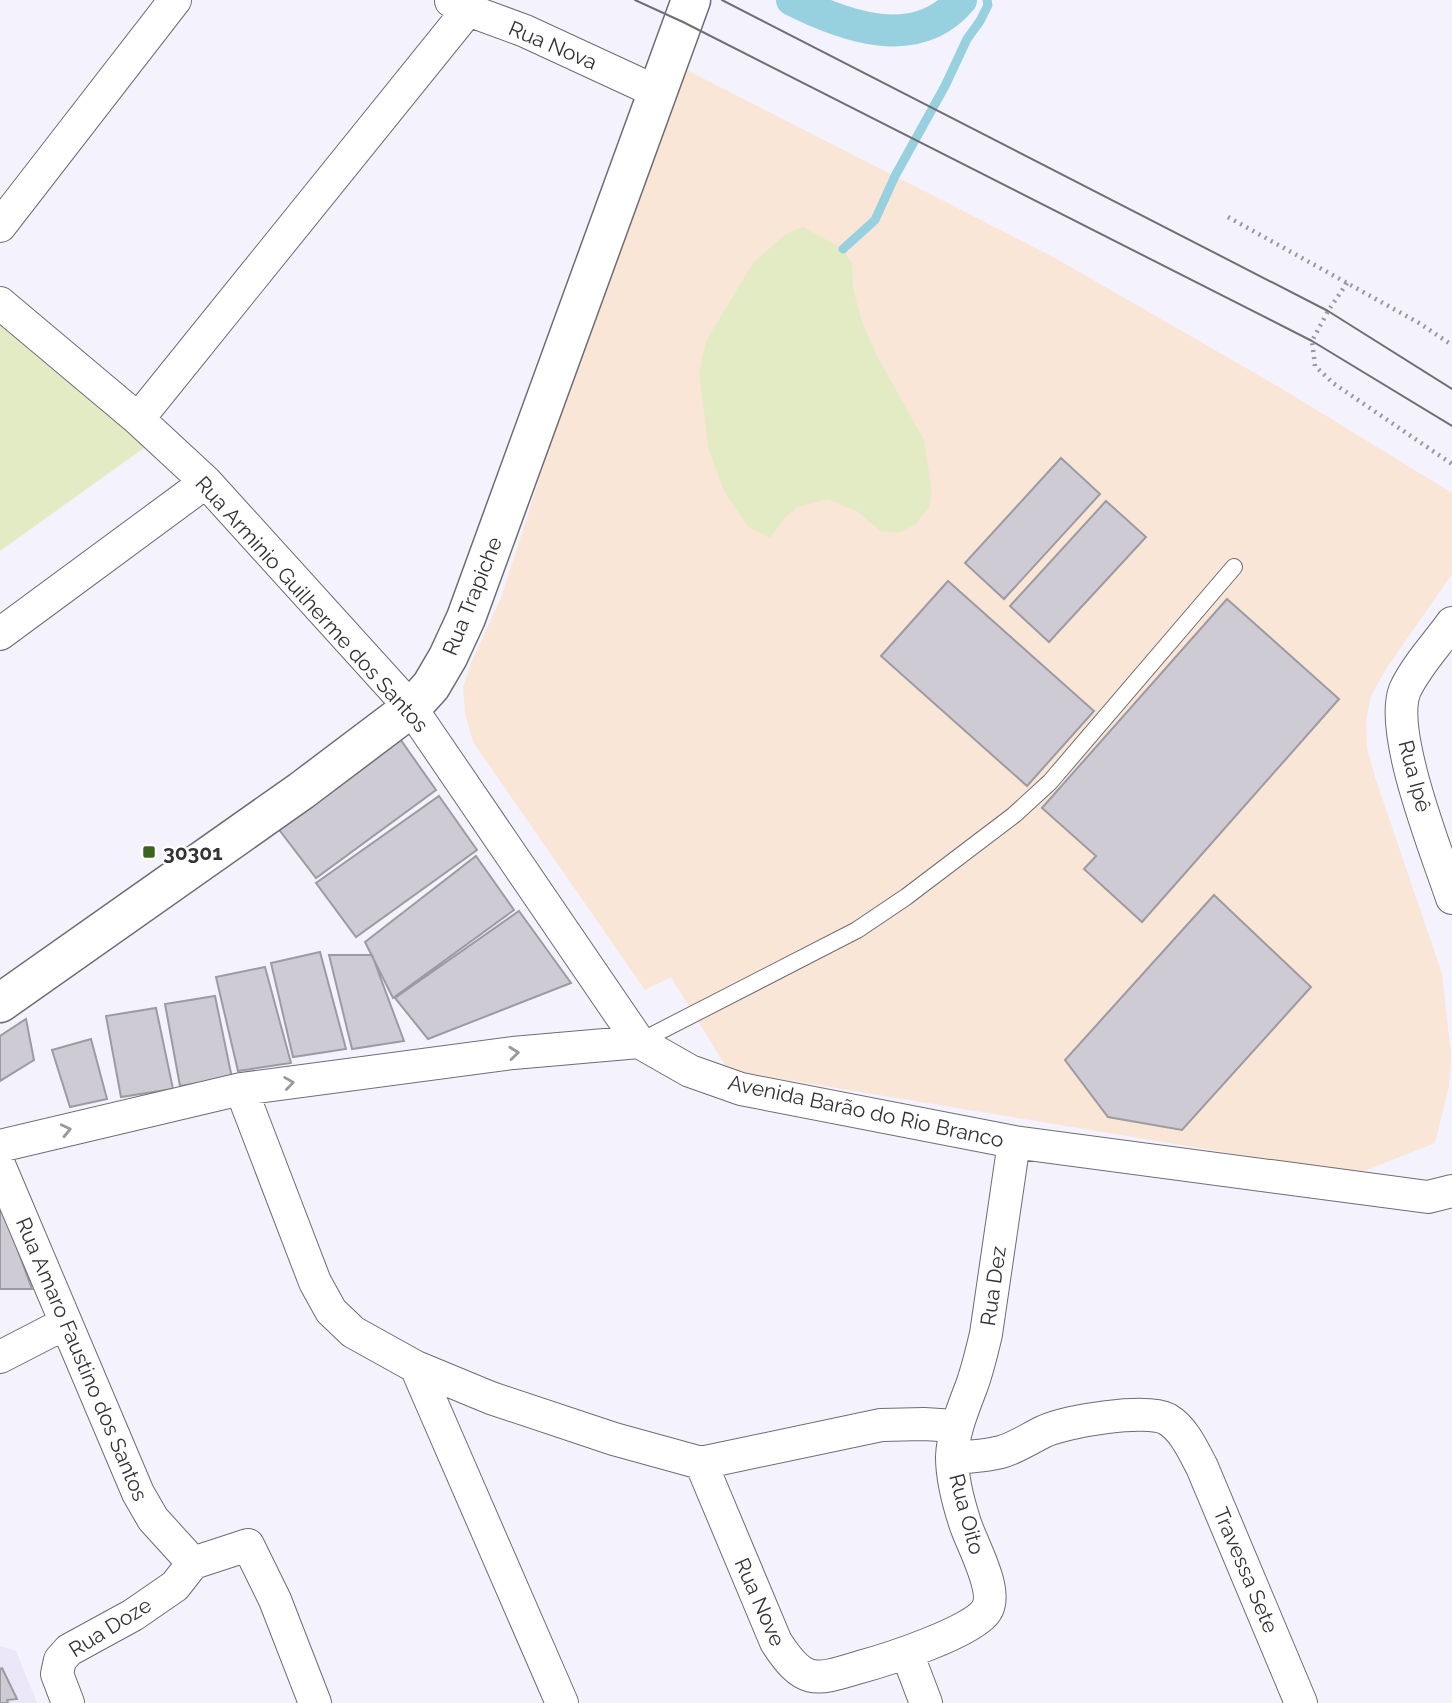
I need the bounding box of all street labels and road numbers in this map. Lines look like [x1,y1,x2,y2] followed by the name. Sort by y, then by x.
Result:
[505,15,601,75] street label: Rua Nova
[190,471,434,737] street label: Rua Arminio Guilherme dos Santos
[437,533,507,659] street label: Rua Trapiche
[1393,737,1437,815] street label: Rua Ipê
[726,1070,1006,1152] street label: Avenida Barão do Rio Branco
[11,1213,153,1505] street label: Rua Amaro Faustino dos Santos
[975,1244,1011,1328] street label: Rua Dez
[944,1471,990,1557] street label: Rua Oito
[1208,1504,1284,1636] street label: Travessa Sete
[729,1554,791,1650] street label: Rua Nove
[64,1592,156,1662] street label: Rua Doze

